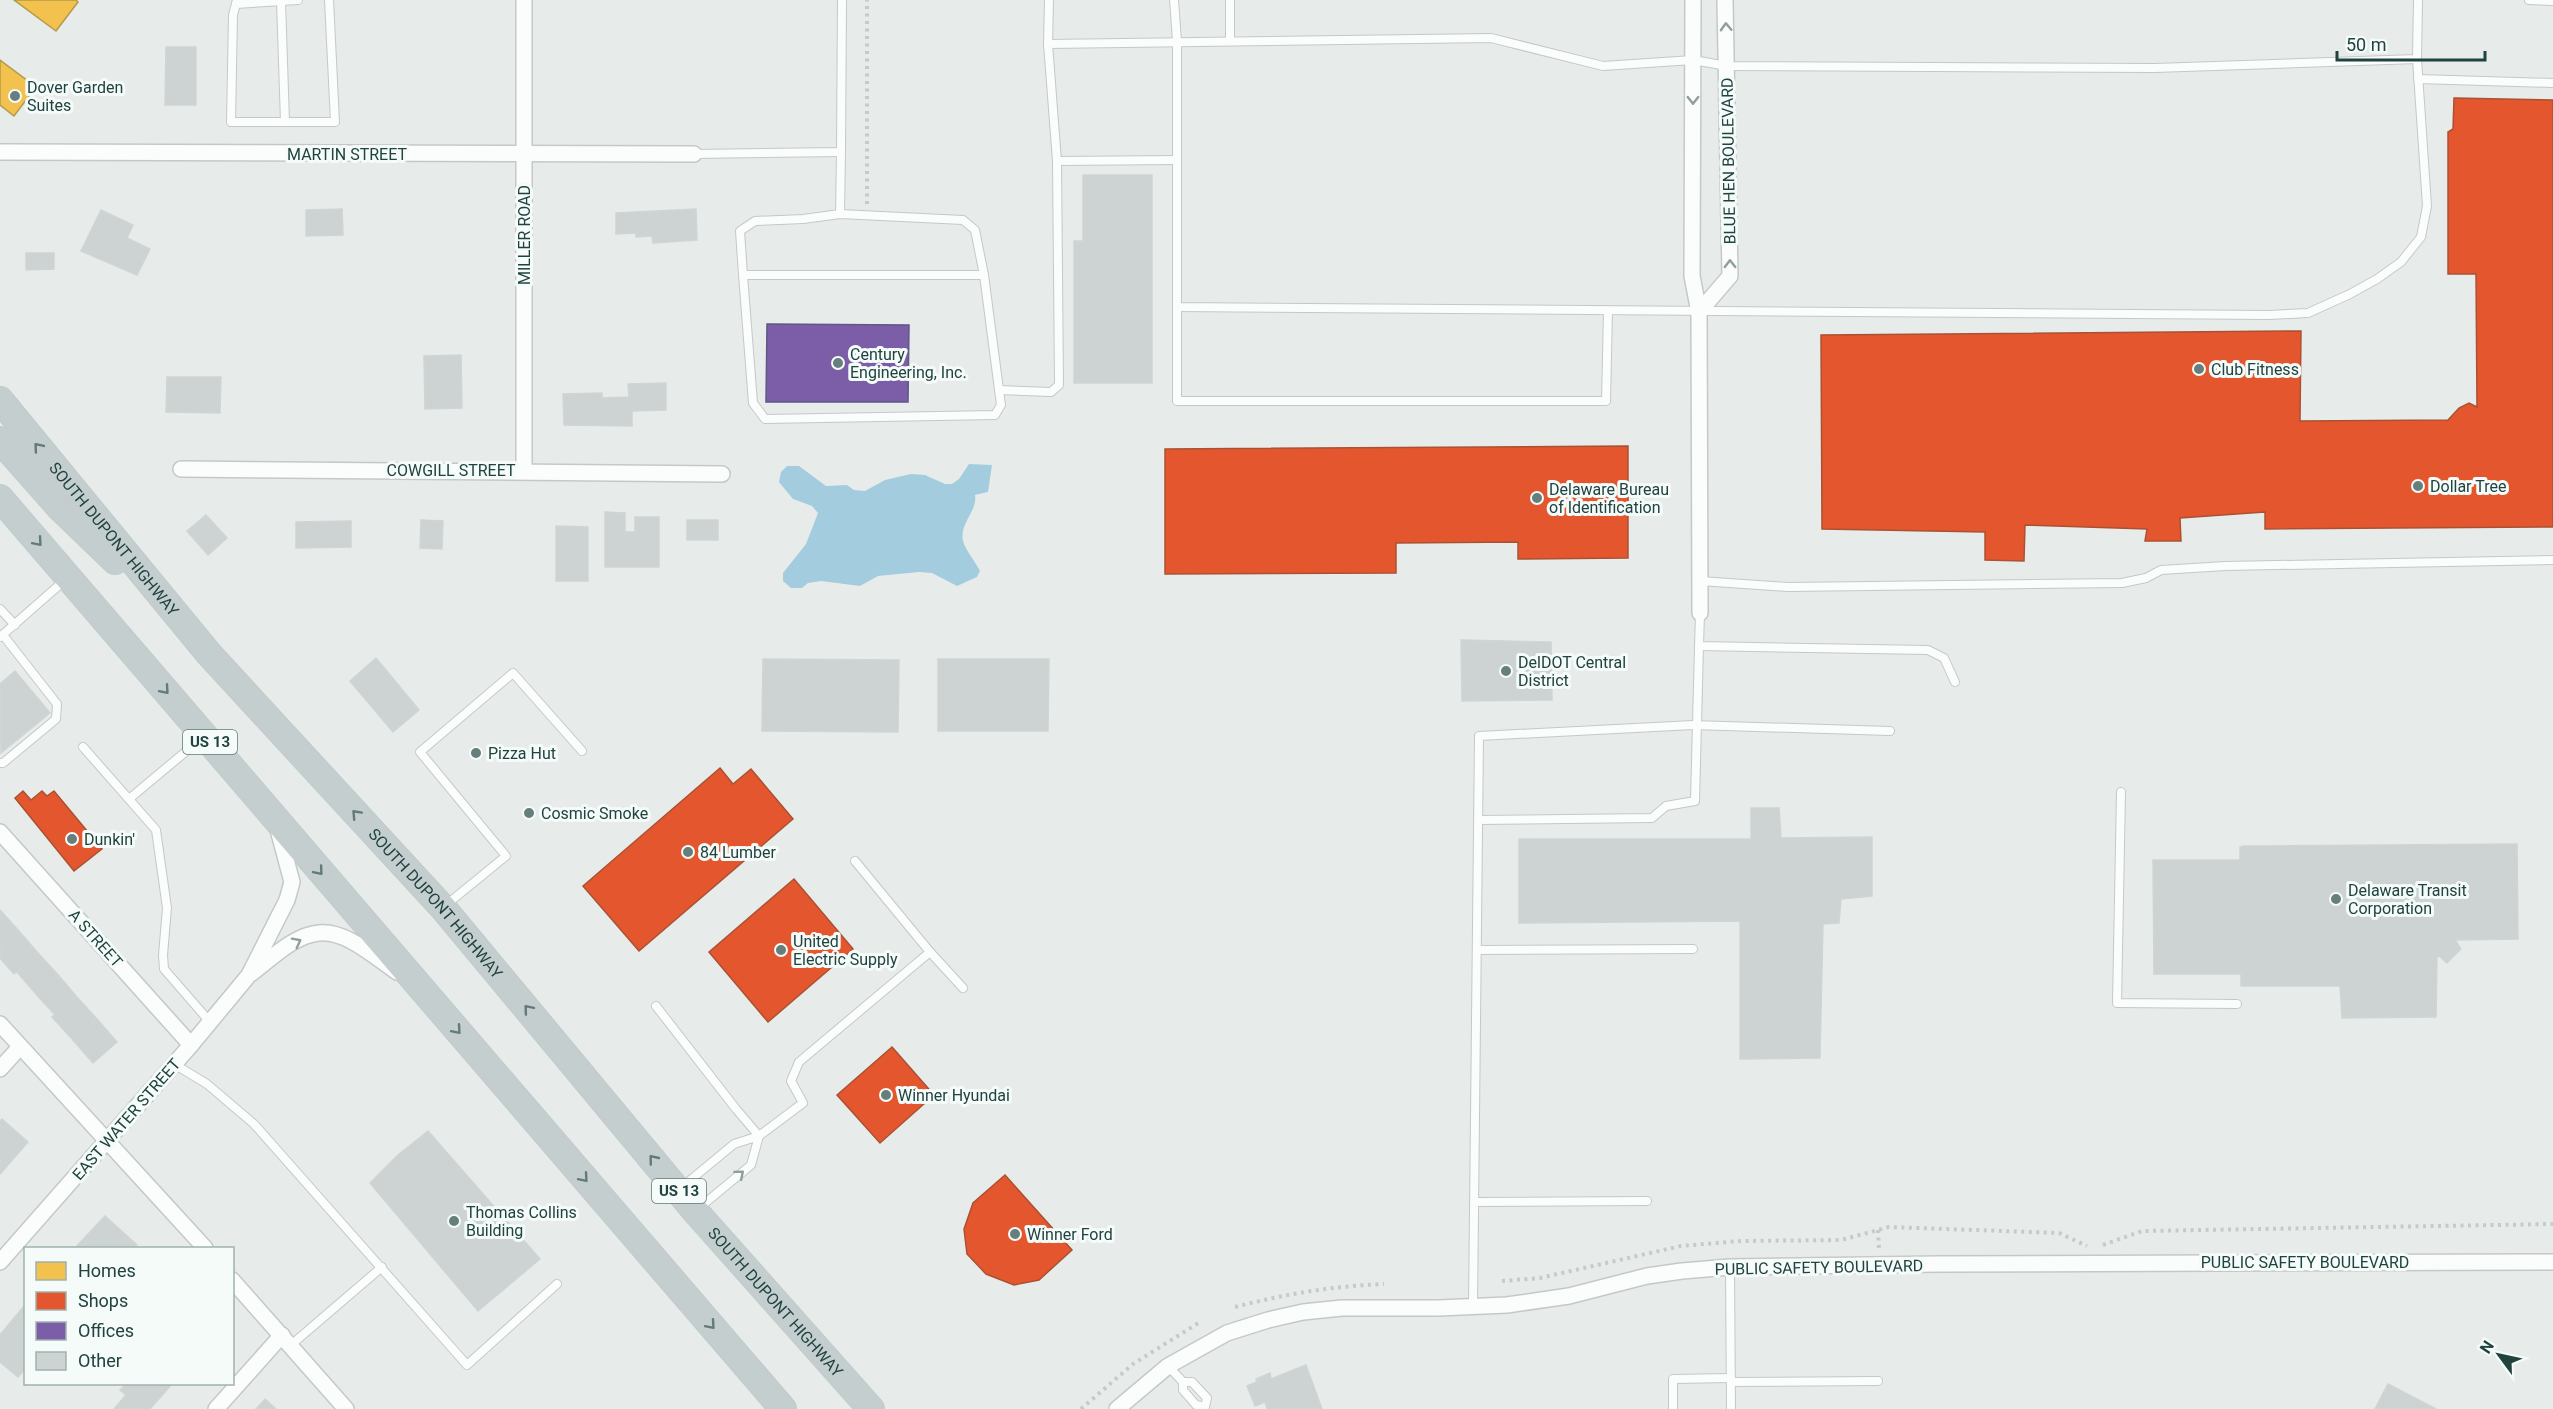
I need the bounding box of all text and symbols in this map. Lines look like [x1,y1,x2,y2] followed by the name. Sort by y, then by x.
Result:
[1720,23,1733,32] one-way arrow
[2337,24,2486,62] scale bar
[2346,34,2386,55] text: 50 m
[1718,77,1739,245] street label: BLUE HEN BOULEVARD
[27,78,123,115] place label: Dover Garden Suites
[8,89,22,103] marker: Dover Garden Suites
[1686,96,1699,105] one-way arrow
[287,145,407,164] street label: MARTIN STREET
[515,185,534,285] street label: MILLER ROAD
[1723,260,1736,269] one-way arrow
[850,345,967,382] place label: Century Engineering, Inc.
[831,356,845,370] marker: Century Engineering, Inc.
[2211,360,2299,379] place label: Club Fitness
[2192,362,2206,376] marker: Club Fitness
[35,442,46,453] one-way arrow
[45,459,183,620] street label: SOUTH DUPONT HIGHWAY
[387,461,516,480] street label: COWGILL STREET
[2430,477,2506,496] place label: Dollar Tree
[2411,479,2425,493] marker: Dollar Tree
[1549,480,1669,517] place label: Delaware Bureau of Identification
[1530,491,1544,505] marker: Delaware Bureau of Identification
[31,536,42,547] one-way arrow
[1518,653,1626,690] place label: DelDOT Central District
[1499,664,1513,678] marker: DelDOT Central District
[158,683,169,694] one-way arrow
[183,730,237,754] road number: US 13
[488,744,556,763] place label: Pizza Hut
[469,746,483,760] marker: Pizza Hut
[541,804,648,823] place label: Cosmic Smoke
[522,806,536,820] marker: Cosmic Smoke
[353,810,364,821] one-way arrow
[364,825,507,983] street label: SOUTH DUPONT HIGHWAY
[84,830,135,849] place label: Dunkin'
[65,832,79,846] marker: Dunkin'
[700,843,777,862] place label: 84 Lumber
[681,845,695,859] marker: 84 Lumber
[312,864,323,875] one-way arrow
[2348,881,2467,918] place label: Delaware Transit Corporation
[2329,892,2343,906] marker: Delaware Transit Corporation
[65,906,127,971] street label: A STREET
[793,932,898,969] place label: United Electric Supply
[291,937,302,949] one-way arrow
[774,943,788,957] marker: United Electric Supply
[525,1005,536,1016] one-way arrow
[450,1023,461,1034] one-way arrow
[68,1054,185,1184] street label: EAST WATER STREET
[898,1086,1010,1105] place label: Winner Hyundai
[879,1088,893,1102] marker: Winner Hyundai
[649,1155,660,1166] one-way arrow
[733,1170,744,1181] one-way arrow
[577,1171,588,1182] one-way arrow
[652,1179,706,1203] road number: US 13
[466,1203,577,1240] place label: Thomas Collins Building
[447,1214,461,1228] marker: Thomas Collins Building
[704,1224,847,1381] street label: SOUTH DUPONT HIGHWAY
[1027,1225,1113,1244] place label: Winner Ford
[1008,1227,1022,1241] marker: Winner Ford
[24,1247,234,1385] legend
[2201,1253,2409,1272] street label: PUBLIC SAFETY BOULEVARD
[1715,1256,1923,1279] street label: PUBLIC SAFETY BOULEVARD
[78,1260,136,1281] text: Homes
[78,1290,128,1311] text: Shops
[704,1318,715,1329] one-way arrow
[78,1320,134,1341] text: Offices
[2469,1325,2529,1385] north arrow
[2476,1337,2498,1357] text: N
[78,1350,122,1371] text: Other

